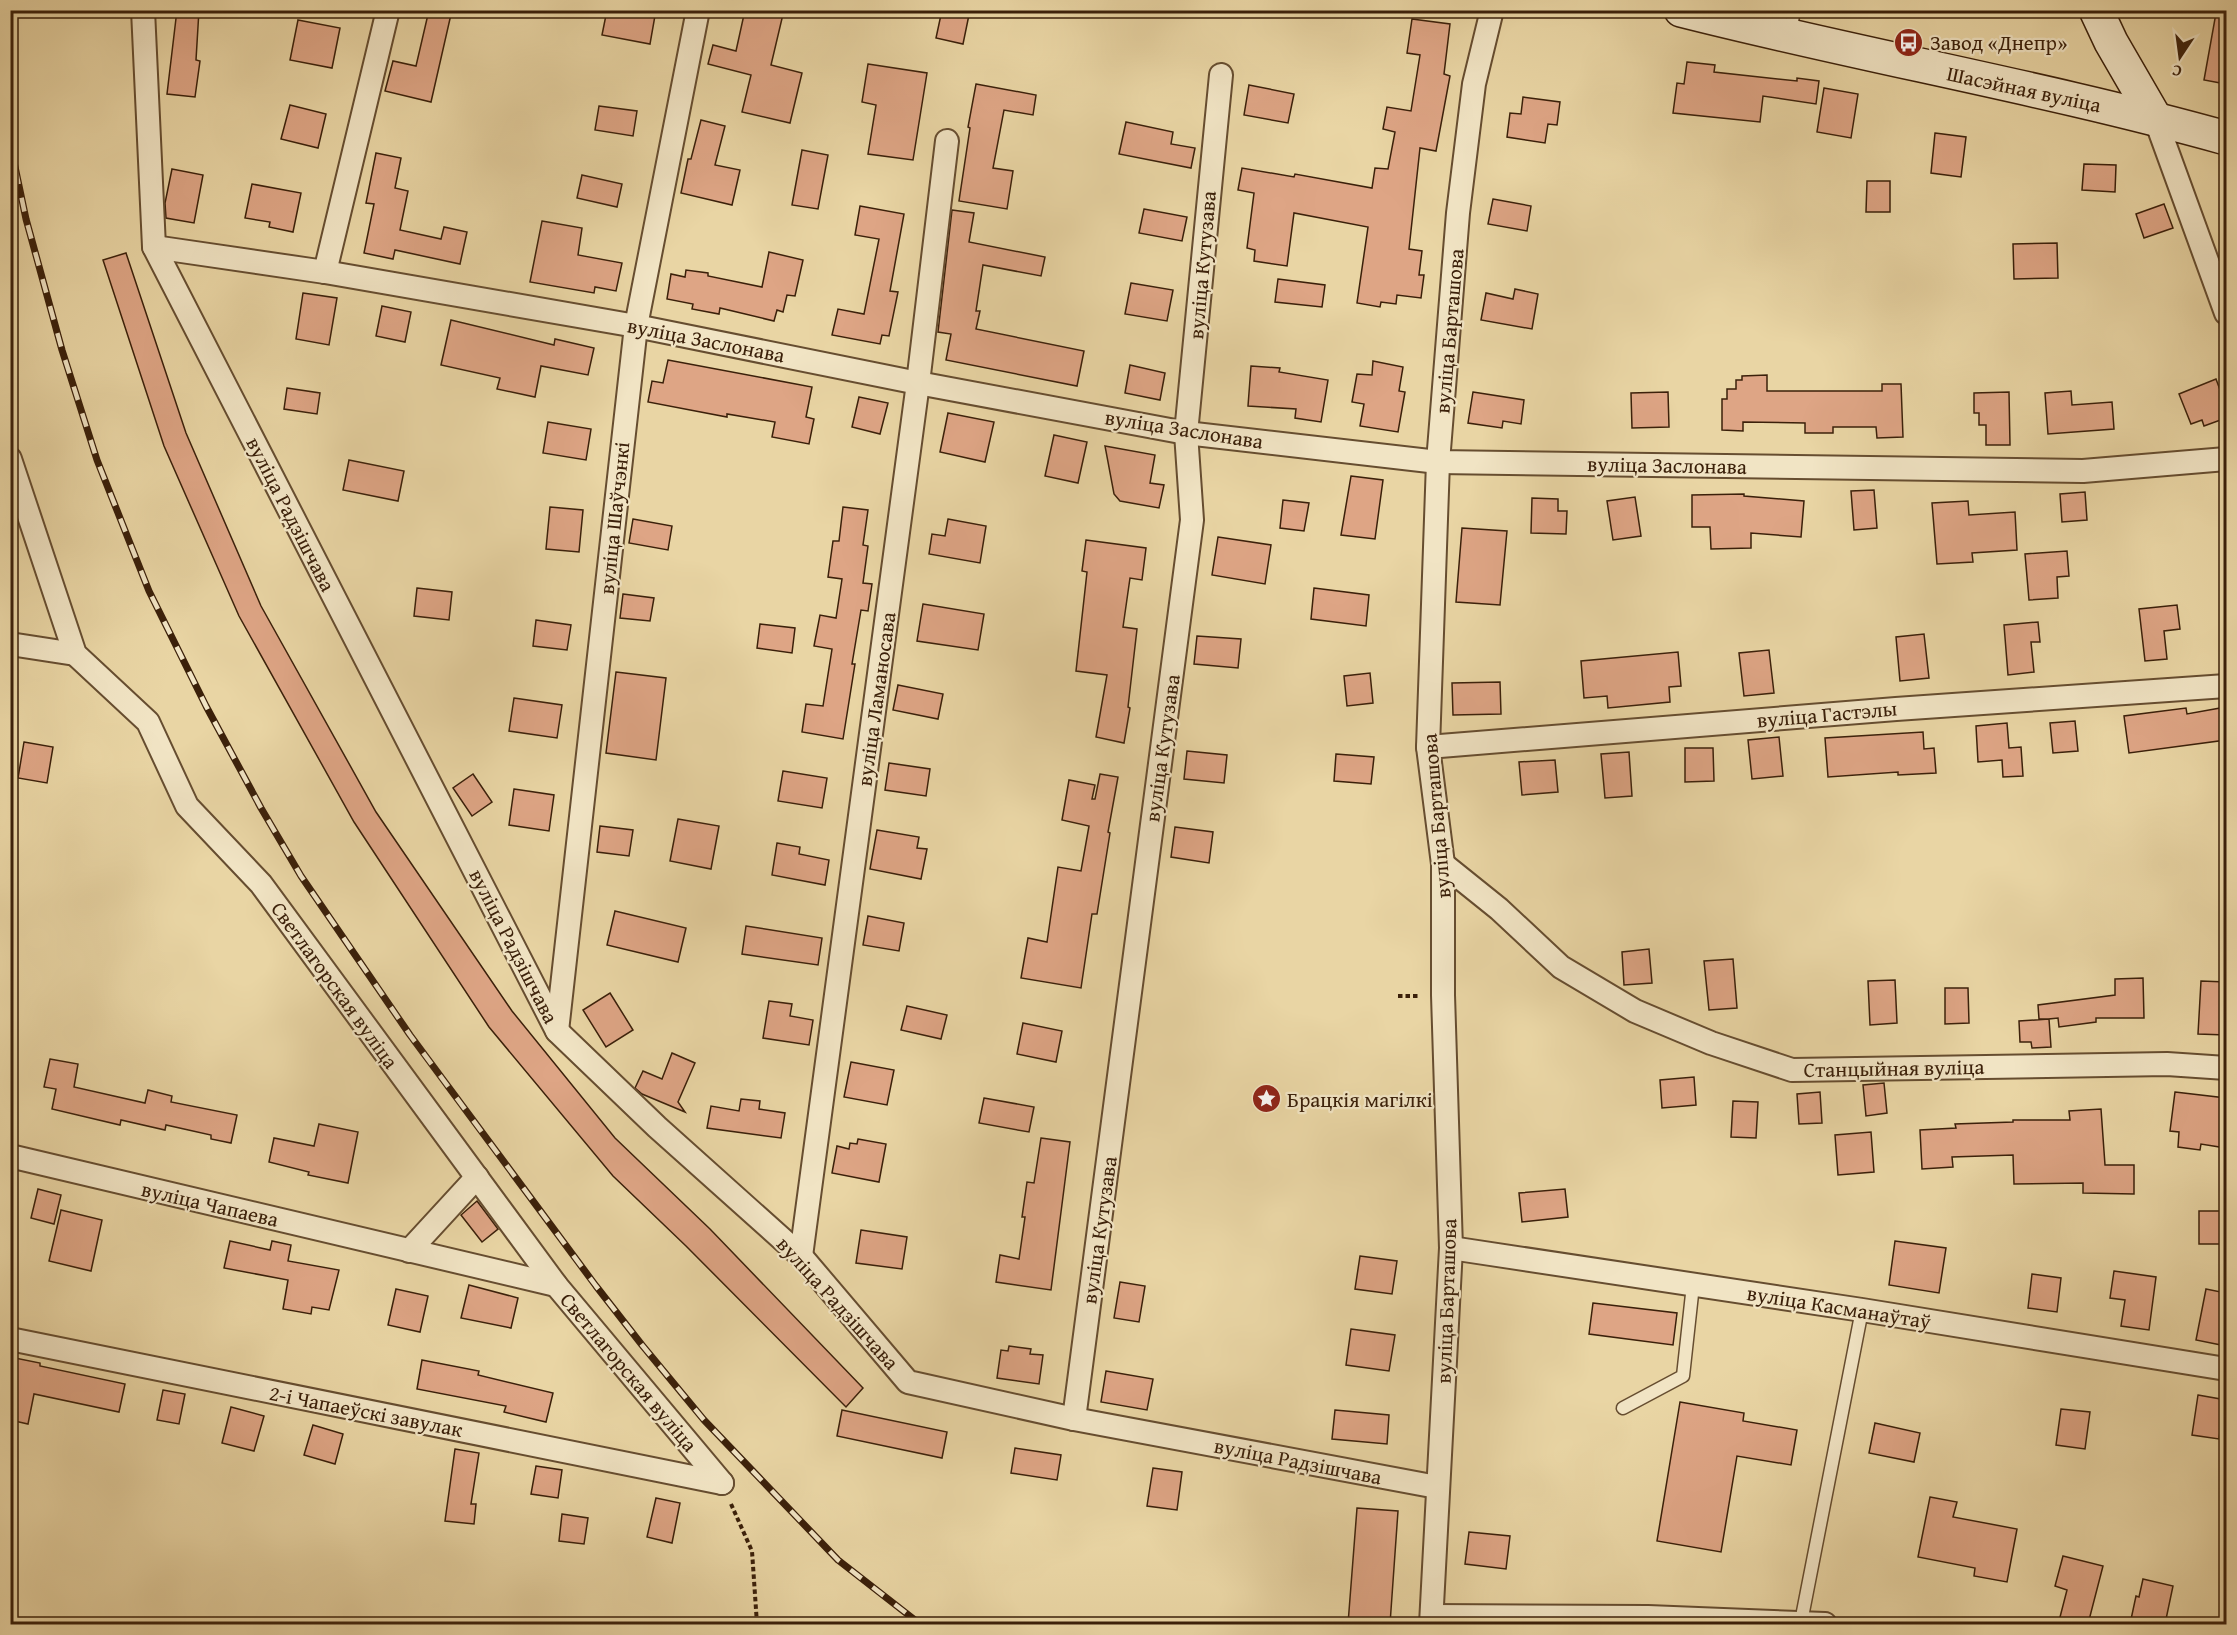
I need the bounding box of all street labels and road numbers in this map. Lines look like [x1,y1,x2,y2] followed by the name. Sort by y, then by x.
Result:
[1944,58,2104,120] street label: Шасэйная вуліца
[1180,190,1224,340] street label: вуліца Кутузава
[1426,247,1472,415] street label: вуліца Барташова
[625,310,787,370] street label: вуліца Заслонава
[1103,401,1265,457] street label: вуліца Заслонава
[239,431,343,597] street label: вуліца Радзішчава
[591,440,637,596] street label: вуліца Шаўчэнкі
[1587,448,1747,482] street label: вуліца Заслонава
[848,610,904,788] street label: вуліца Ламаносава
[1136,672,1188,824] street label: вуліца Кутузава
[1756,692,1899,736] street label: вуліца Гастэлы
[1413,732,1459,900] street label: вуліца Барташова
[462,863,566,1029] street label: вуліца Радзішчава
[264,895,406,1075] street label: Светлагорская вуліца
[1803,1051,1985,1085] street label: Станцыйная вуліца
[1073,1154,1125,1306] street label: вуліца Кутузава
[138,1173,282,1235] street label: вуліца Чапаева
[1428,1218,1464,1384] street label: вуліца Барташова
[770,1229,906,1377] street label: вуліца Радзішчава
[1745,1277,1934,1337] street label: вуліца Касманаўтаў
[553,1285,705,1459] street label: Светлагорская вуліца
[267,1377,465,1445] street label: 2-і Чапаеўскі завулак
[1212,1430,1384,1492] street label: вуліца Радзішчава

